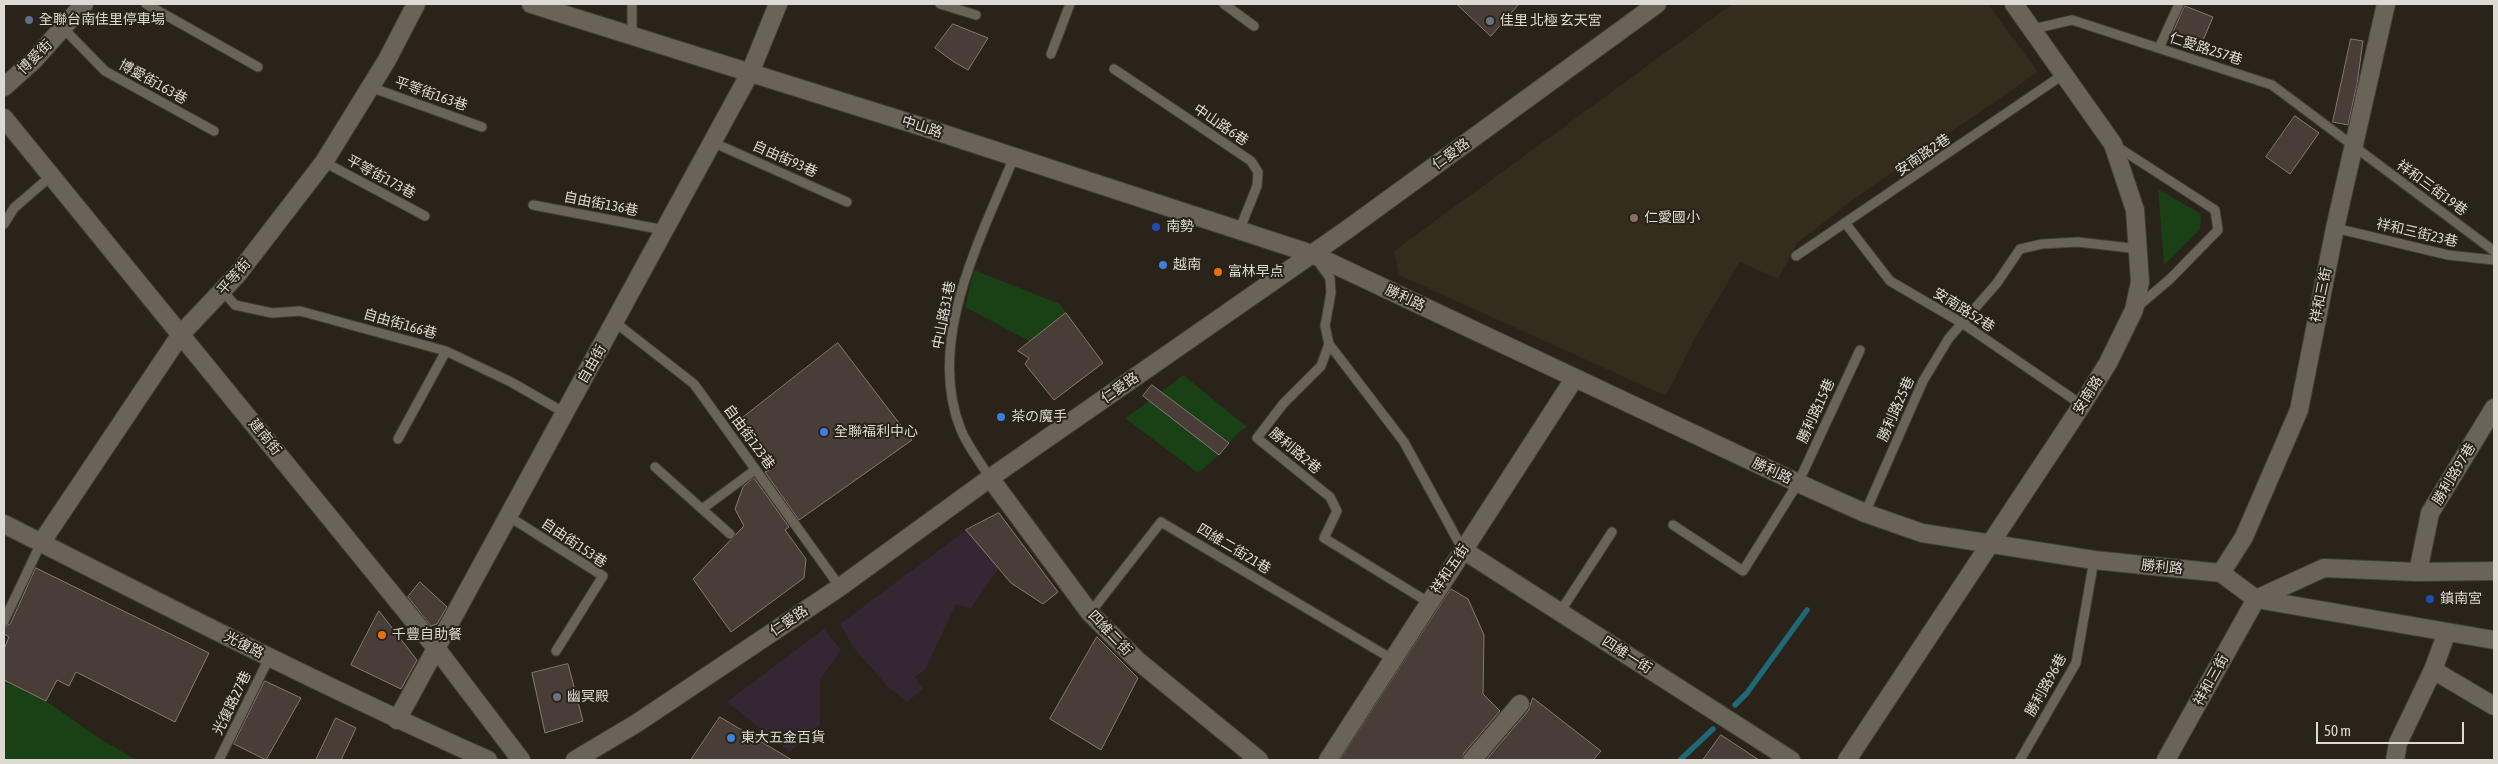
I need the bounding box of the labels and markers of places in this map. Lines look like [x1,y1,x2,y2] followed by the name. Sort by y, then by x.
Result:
[39,12,165,28] place label: 全聯台南佳里停車場
[1500,13,1602,29] place label: 佳里 北極 玄天宮
[23,14,35,26] marker: 全聯台南佳里停車場
[1484,15,1496,27] marker: 佳里 北極 玄天宮
[1644,210,1700,226] place label: 仁愛國小
[1628,212,1640,224] marker: 仁愛國小
[1166,219,1194,235] place label: 南勢
[1150,221,1162,233] marker: 南勢
[1173,257,1201,273] place label: 越南
[1157,259,1169,271] marker: 越南
[1228,264,1284,280] place label: 富林早点
[1212,266,1224,278] marker: 富林早点
[1011,409,1067,425] place label: 茶の魔手
[995,411,1007,423] marker: 茶の魔手
[834,424,918,440] place label: 全聯福利中心
[818,426,830,438] marker: 全聯福利中心
[2440,591,2482,607] place label: 鎮南宮
[2424,593,2436,605] marker: 鎮南宮
[392,627,462,643] place label: 千豐自助餐
[376,629,388,641] marker: 千豐自助餐
[567,689,609,705] place label: 幽冥殿
[551,691,563,703] marker: 幽冥殿
[741,730,825,746] place label: 東大五金百貨
[725,732,737,744] marker: 東大五金百貨

